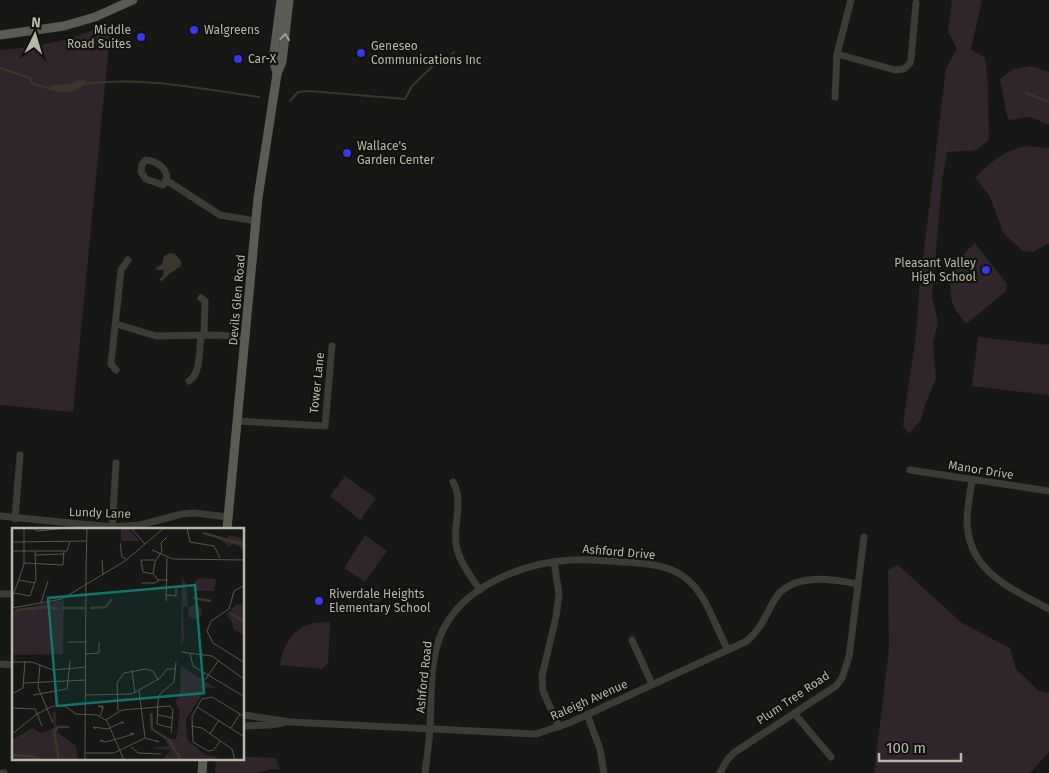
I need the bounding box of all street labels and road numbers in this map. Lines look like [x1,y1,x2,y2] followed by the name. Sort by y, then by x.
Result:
[226,254,248,346] street label: Devils Glen Road
[307,352,327,414] street label: Tower Lane
[947,458,1015,482] street label: Manor Drive
[69,505,131,521] street label: Lundy Lane
[582,542,656,562] street label: Ashford Drive
[413,640,435,714] street label: Ashford Road
[754,668,832,728] street label: Plum Tree Road
[548,677,630,723] street label: Raleigh Avenue

